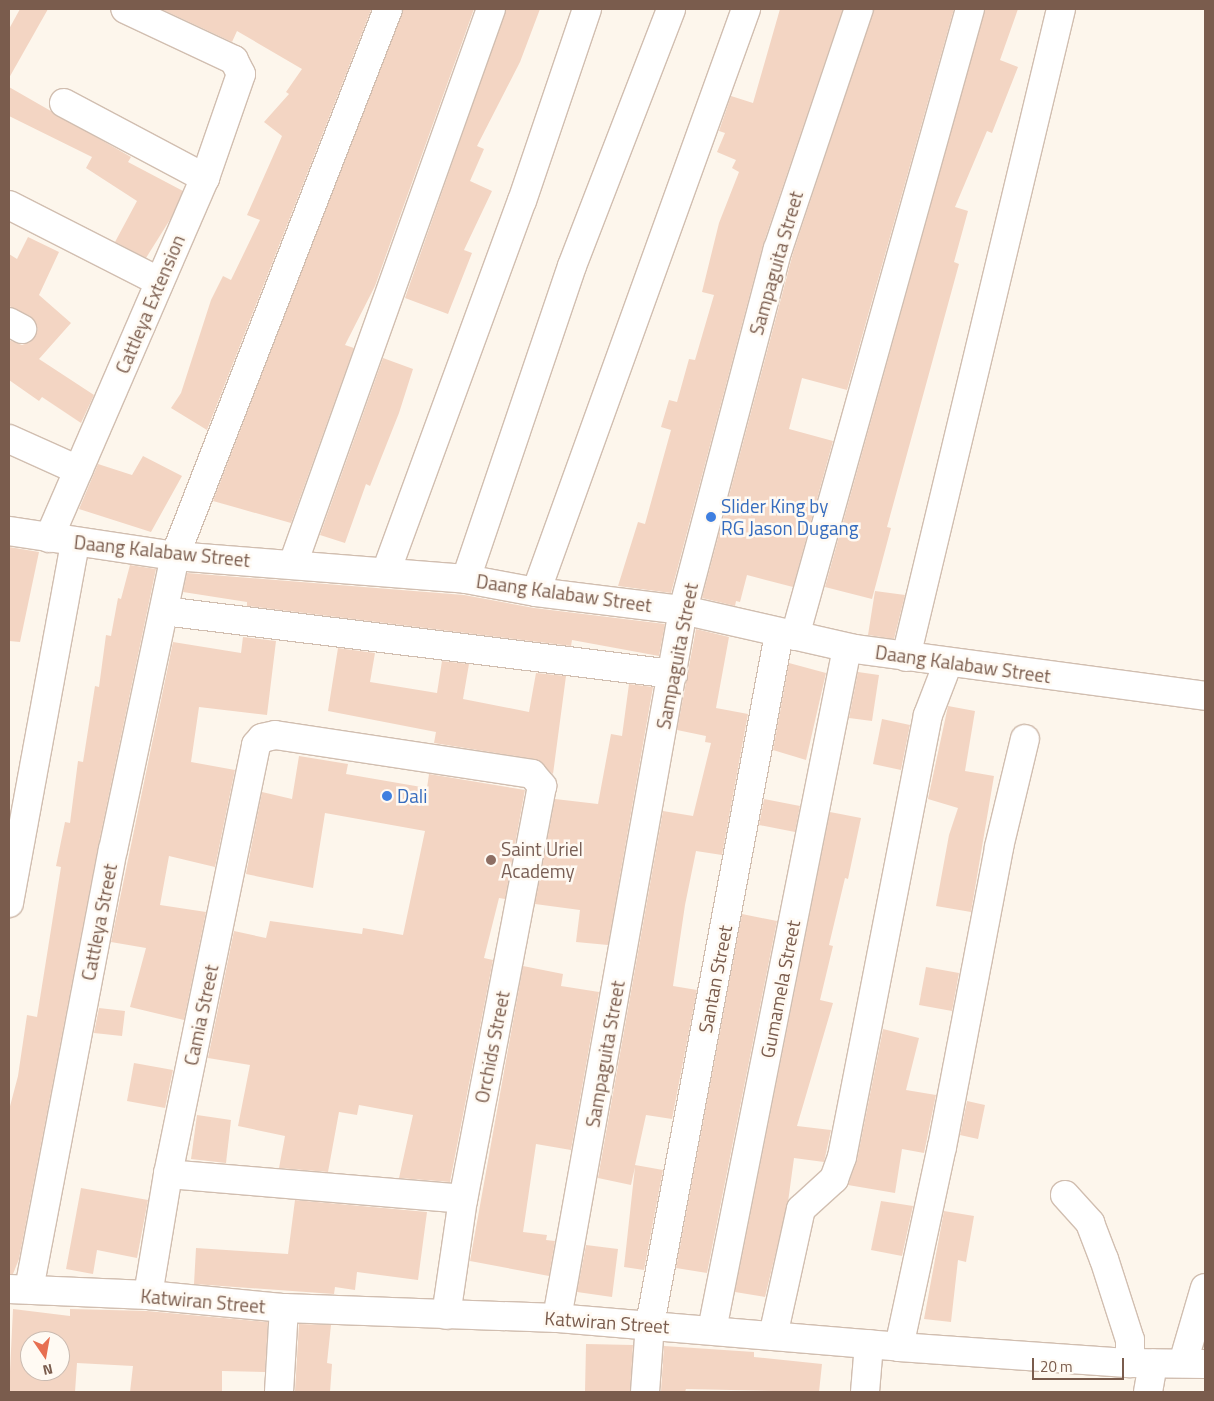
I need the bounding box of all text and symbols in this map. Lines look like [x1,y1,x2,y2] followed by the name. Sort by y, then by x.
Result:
[745,188,807,338] street label: Sampaguita Street
[110,231,190,377] street label: Cattleya Extension
[721,495,858,539] place label: Slider King by RG Jason Dugang
[705,511,717,523] marker: Slider King by RG Jason Dugang
[73,530,251,572] street label: Daang Kalabaw Street
[475,569,653,617] street label: Daang Kalabaw Street
[652,581,702,731] street label: Sampaguita Street
[874,640,1052,688] street label: Daang Kalabaw Street
[397,785,427,807] place label: Dali
[381,790,393,802] marker: Dali
[501,838,583,882] place label: Saint Uriel Academy
[485,854,497,866] marker: Saint Uriel Academy
[76,862,122,982] street label: Cattleya Street
[755,918,805,1060] street label: Gumamela Street
[693,923,737,1035] street label: Santan Street
[179,962,223,1068] street label: Camia Street
[581,979,629,1129] street label: Sampaguita Street
[470,989,514,1105] street label: Orchids Street
[140,1284,266,1318] street label: Katwiran Street
[544,1306,670,1338] street label: Katwiran Street
[20,1331,70,1381] north arrow
[1034,1348,1126,1380] scale bar
[1040,1355,1073,1378] text: 20 m
[41,1359,55,1381] text: N

